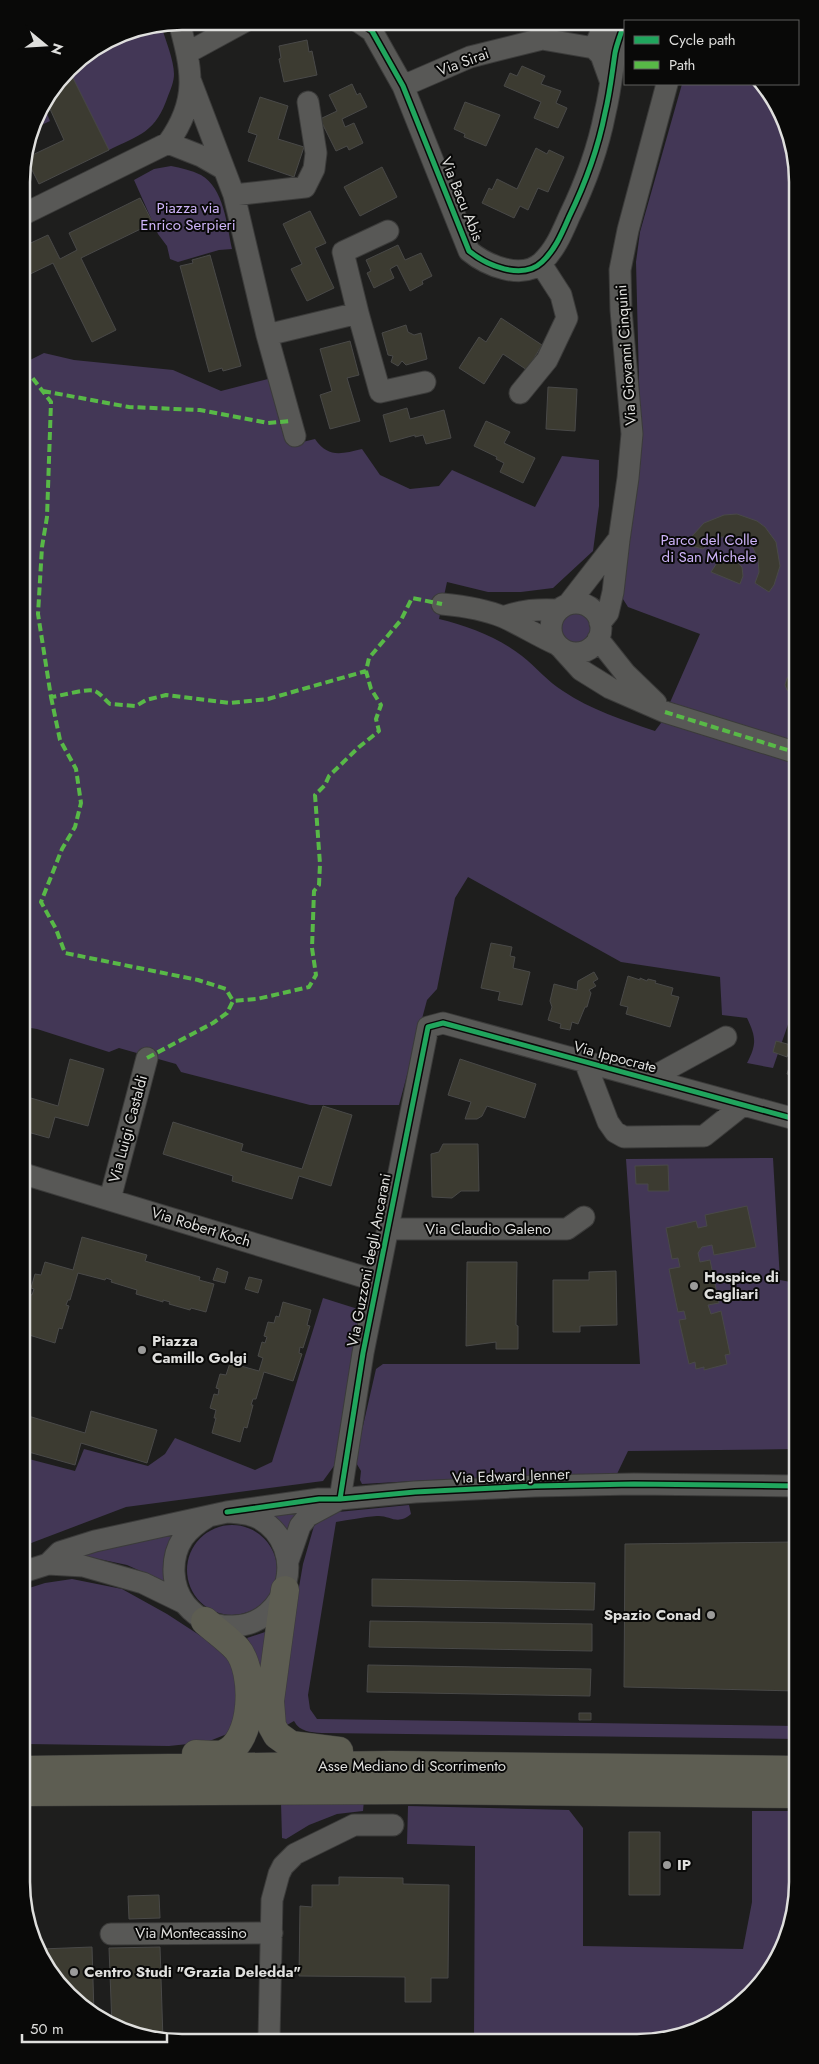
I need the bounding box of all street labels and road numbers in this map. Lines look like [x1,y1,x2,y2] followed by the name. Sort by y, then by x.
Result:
[434,42,492,82] street label: Via Sirai
[435,154,489,244] street label: Via Bacu Abis
[610,284,642,426] street label: Via Giovanni Cinquini
[571,1035,659,1079] street label: Via Ippocrate
[103,1073,153,1185] street label: Via Luigi Castaldi
[341,1171,397,1349] street label: Via Guzzoni degli Ancarani
[149,1201,253,1253] street label: Via Robert Koch
[425,1218,551,1240] street label: Via Claudio Galeno
[452,1463,571,1489] street label: Via Edward Jenner
[318,1755,506,1777] street label: Asse Mediano di Scorrimento
[135,1922,247,1944] street label: Via Montecassino

